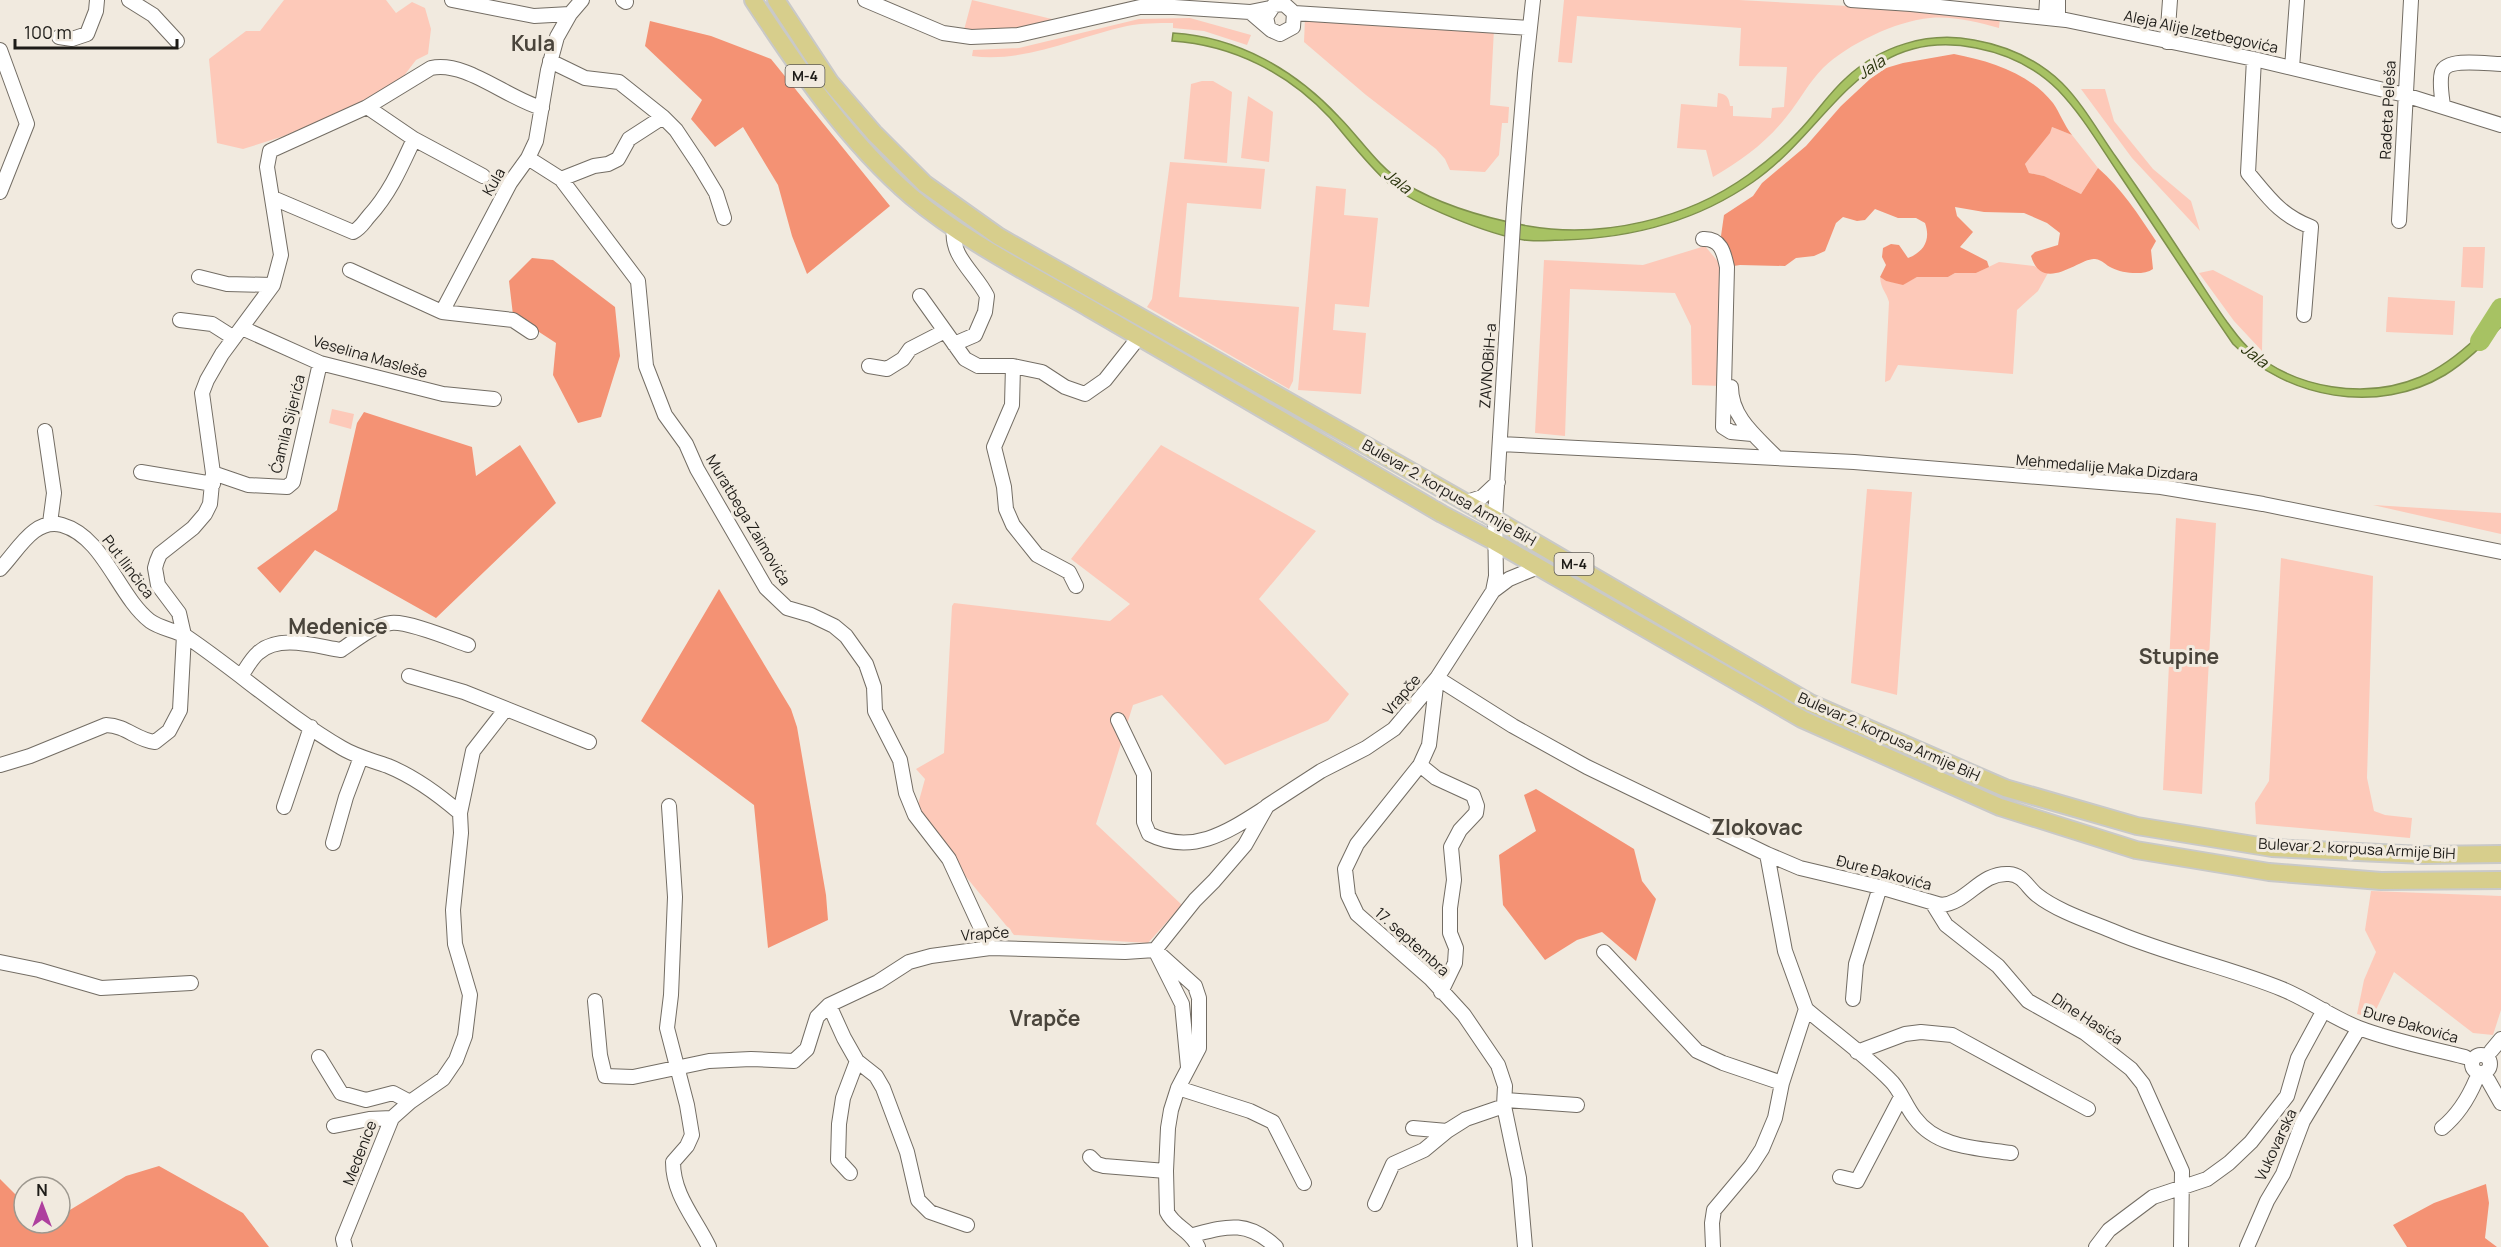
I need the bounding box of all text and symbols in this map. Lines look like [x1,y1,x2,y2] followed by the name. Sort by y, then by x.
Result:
[2122,5,2280,58] street label: Aleja Alije Izetbegovića
[15,12,177,50] scale bar
[24,20,72,44] text: 100 m
[511,29,555,57] district label: Kula
[1853,49,1890,84] water label: Jala
[2374,60,2401,160] street label: Radeta Peleša
[786,65,824,87] road number: M-4
[477,164,510,200] street label: Kula
[1380,164,1417,199] water label: Jala
[1474,323,1501,409] street label: ZAVNOBiH-a
[310,330,430,383] street label: Veselina Masleše
[2237,338,2274,373] water label: Jala
[265,372,310,475] street label: Ćamila Sijerića
[1358,434,1540,551] street label: Bulevar 2. korpusa Armije BiH
[2015,449,2199,486] street label: Mehmedalije Maka Dizdara
[701,451,796,589] street label: Muratbega Zaimovića
[98,531,159,603] street label: Put Ilinčica
[1554,553,1594,575] road number: M-4
[288,612,388,640] district label: Medenice
[2139,642,2219,670] district label: Stupine
[1378,669,1426,720] street label: Vrapče
[1795,687,1984,786] street label: Bulevar 2. korpusa Armije BiH
[1711,813,1803,841] district label: Zlokovac
[2258,833,2456,864] street label: Bulevar 2. korpusa Armije BiH
[1834,850,1934,895] street label: Đure Đakovića
[1370,902,1454,981] street label: 17. septembra
[960,921,1010,946] street label: Vrapče
[2048,988,2127,1049] street label: Dine Hasića
[2361,1001,2461,1048] street label: Đure Đakovića
[1009,1004,1081,1032] district label: Vrapče
[2250,1105,2301,1184] street label: Vukovarska
[338,1117,382,1188] street label: Medenice
[12,1175,72,1235] north arrow
[36,1179,48,1201] text: N

